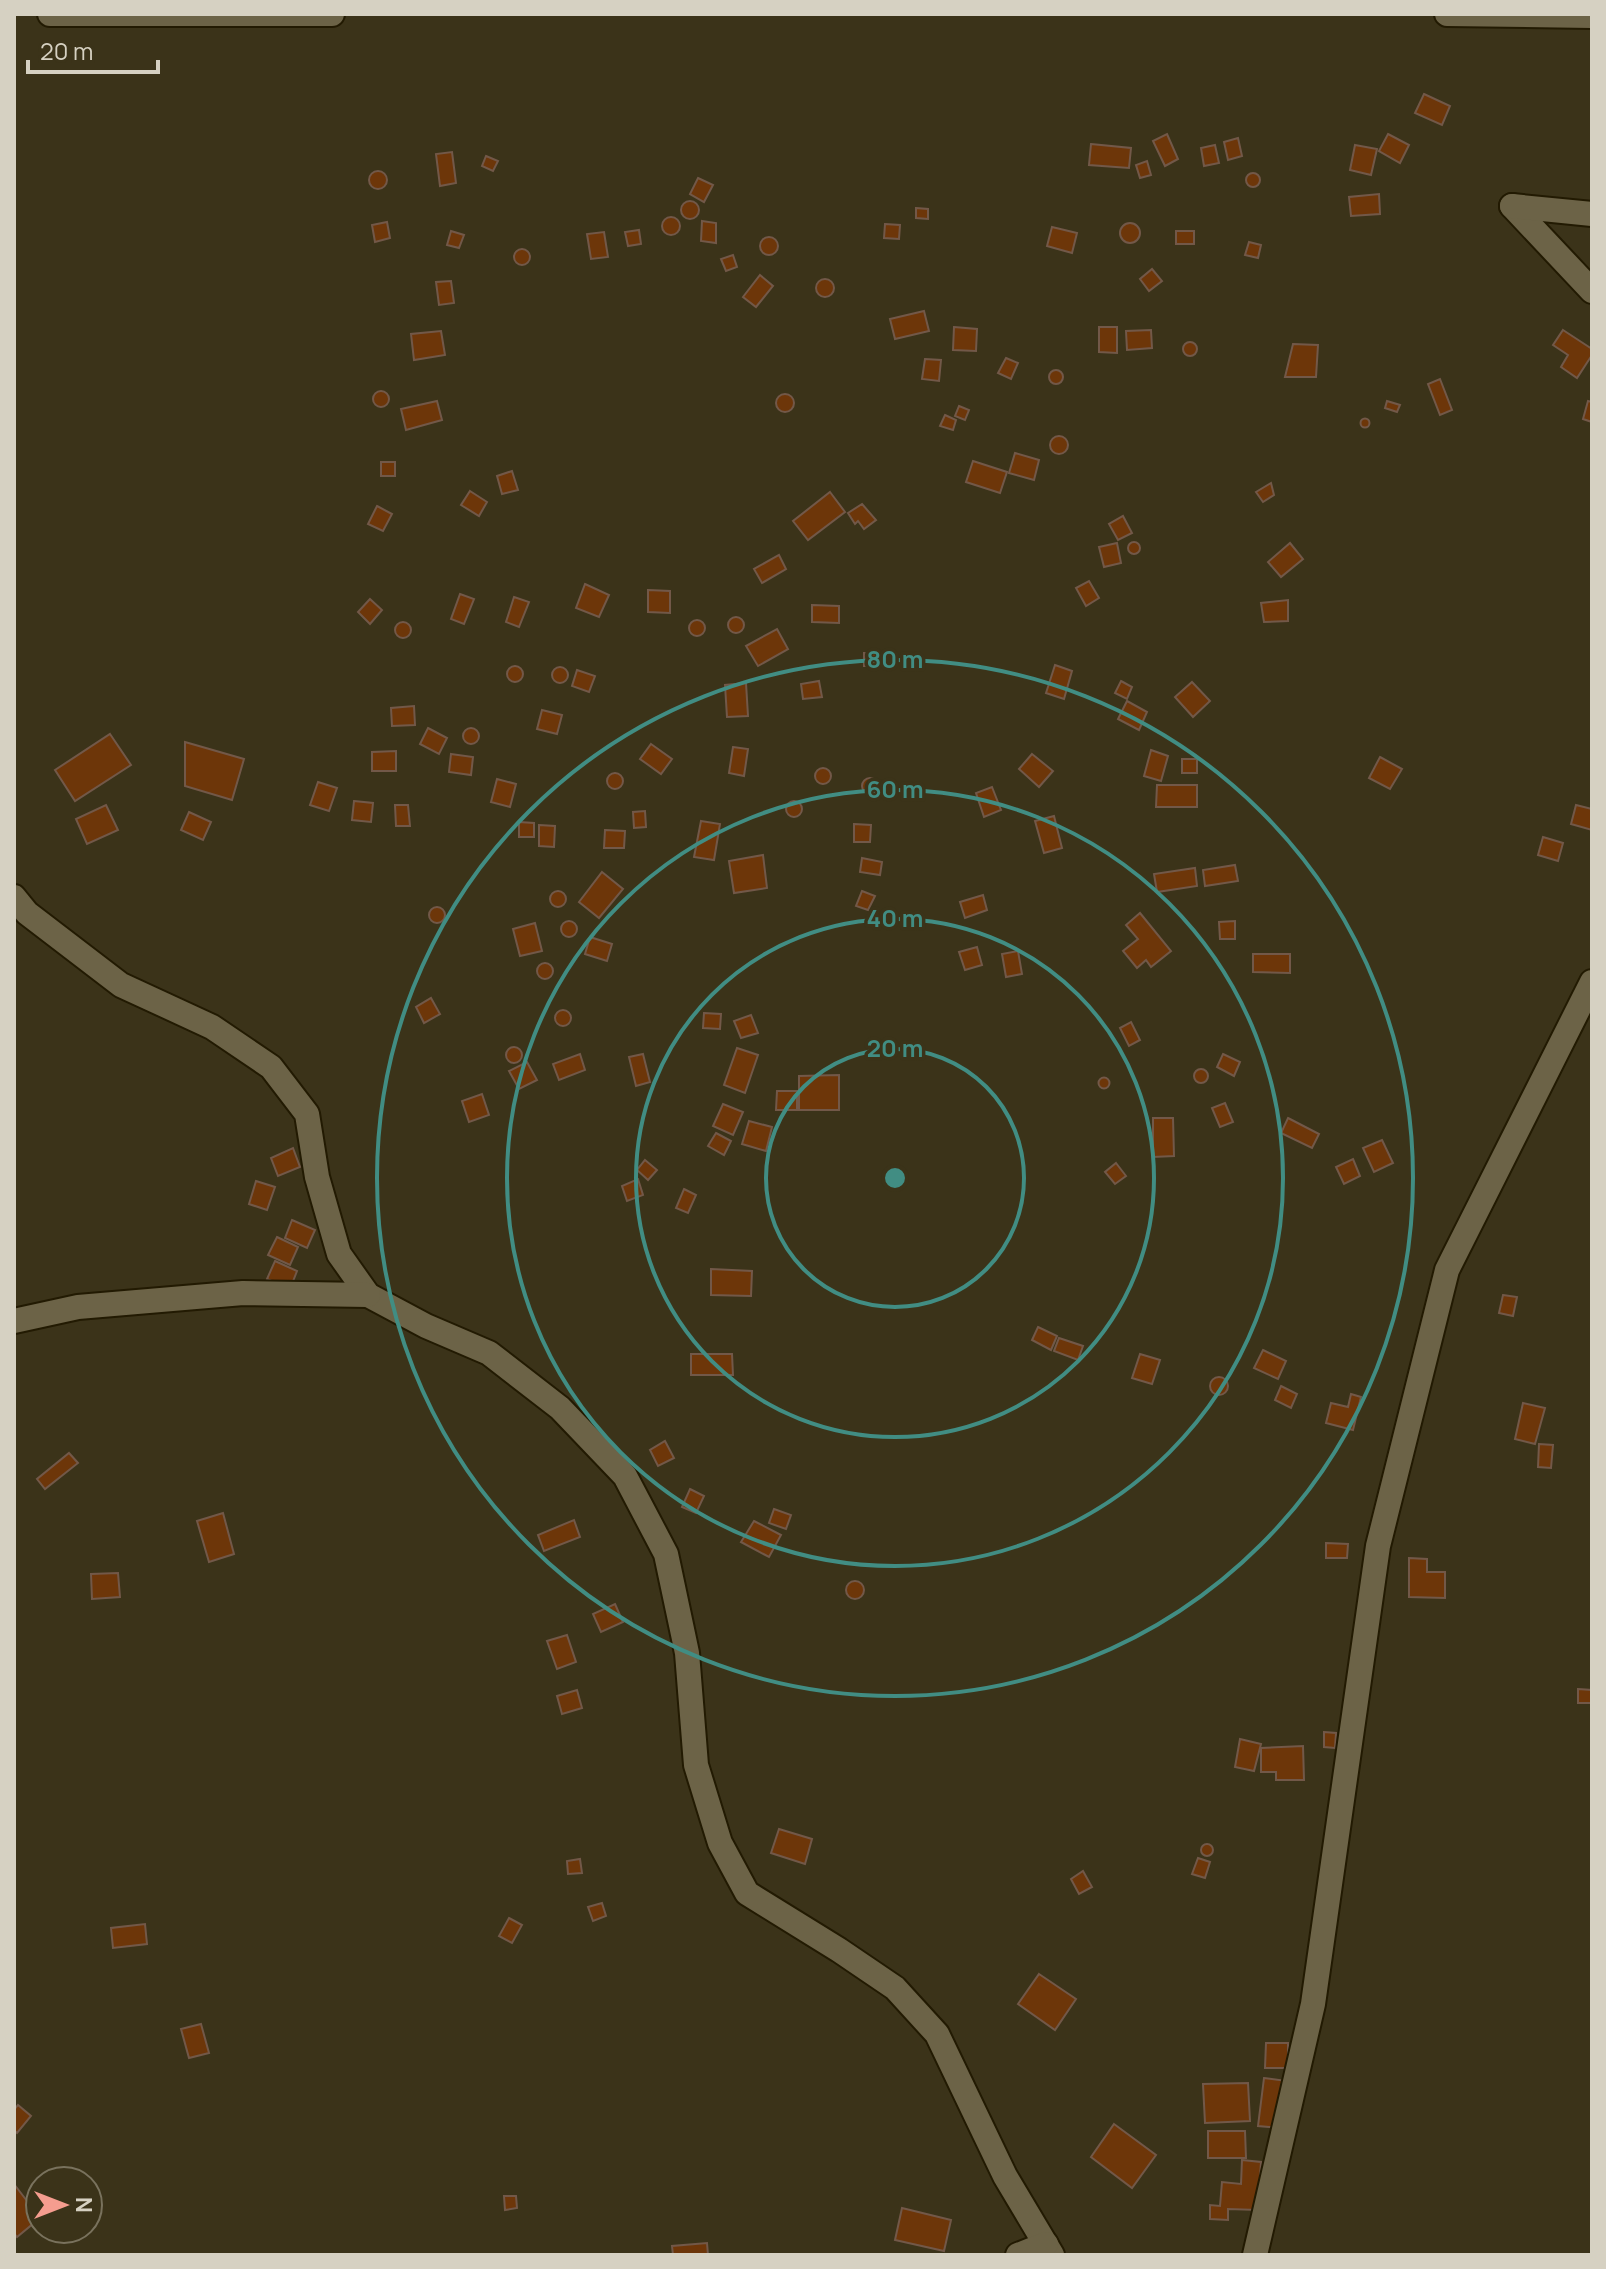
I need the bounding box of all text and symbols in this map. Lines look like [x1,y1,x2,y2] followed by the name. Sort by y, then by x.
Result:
[28,24,158,74] scale bar
[40,34,93,67] text: 20 m
[867,642,923,675] text: 80 m
[866,772,924,805] text: 60 m
[867,901,923,934] text: 40 m
[867,1031,923,1064] text: 20 m
[881,1164,909,1192] centre of rings
[24,2165,104,2245] north arrow
[69,2197,99,2213] text: N

